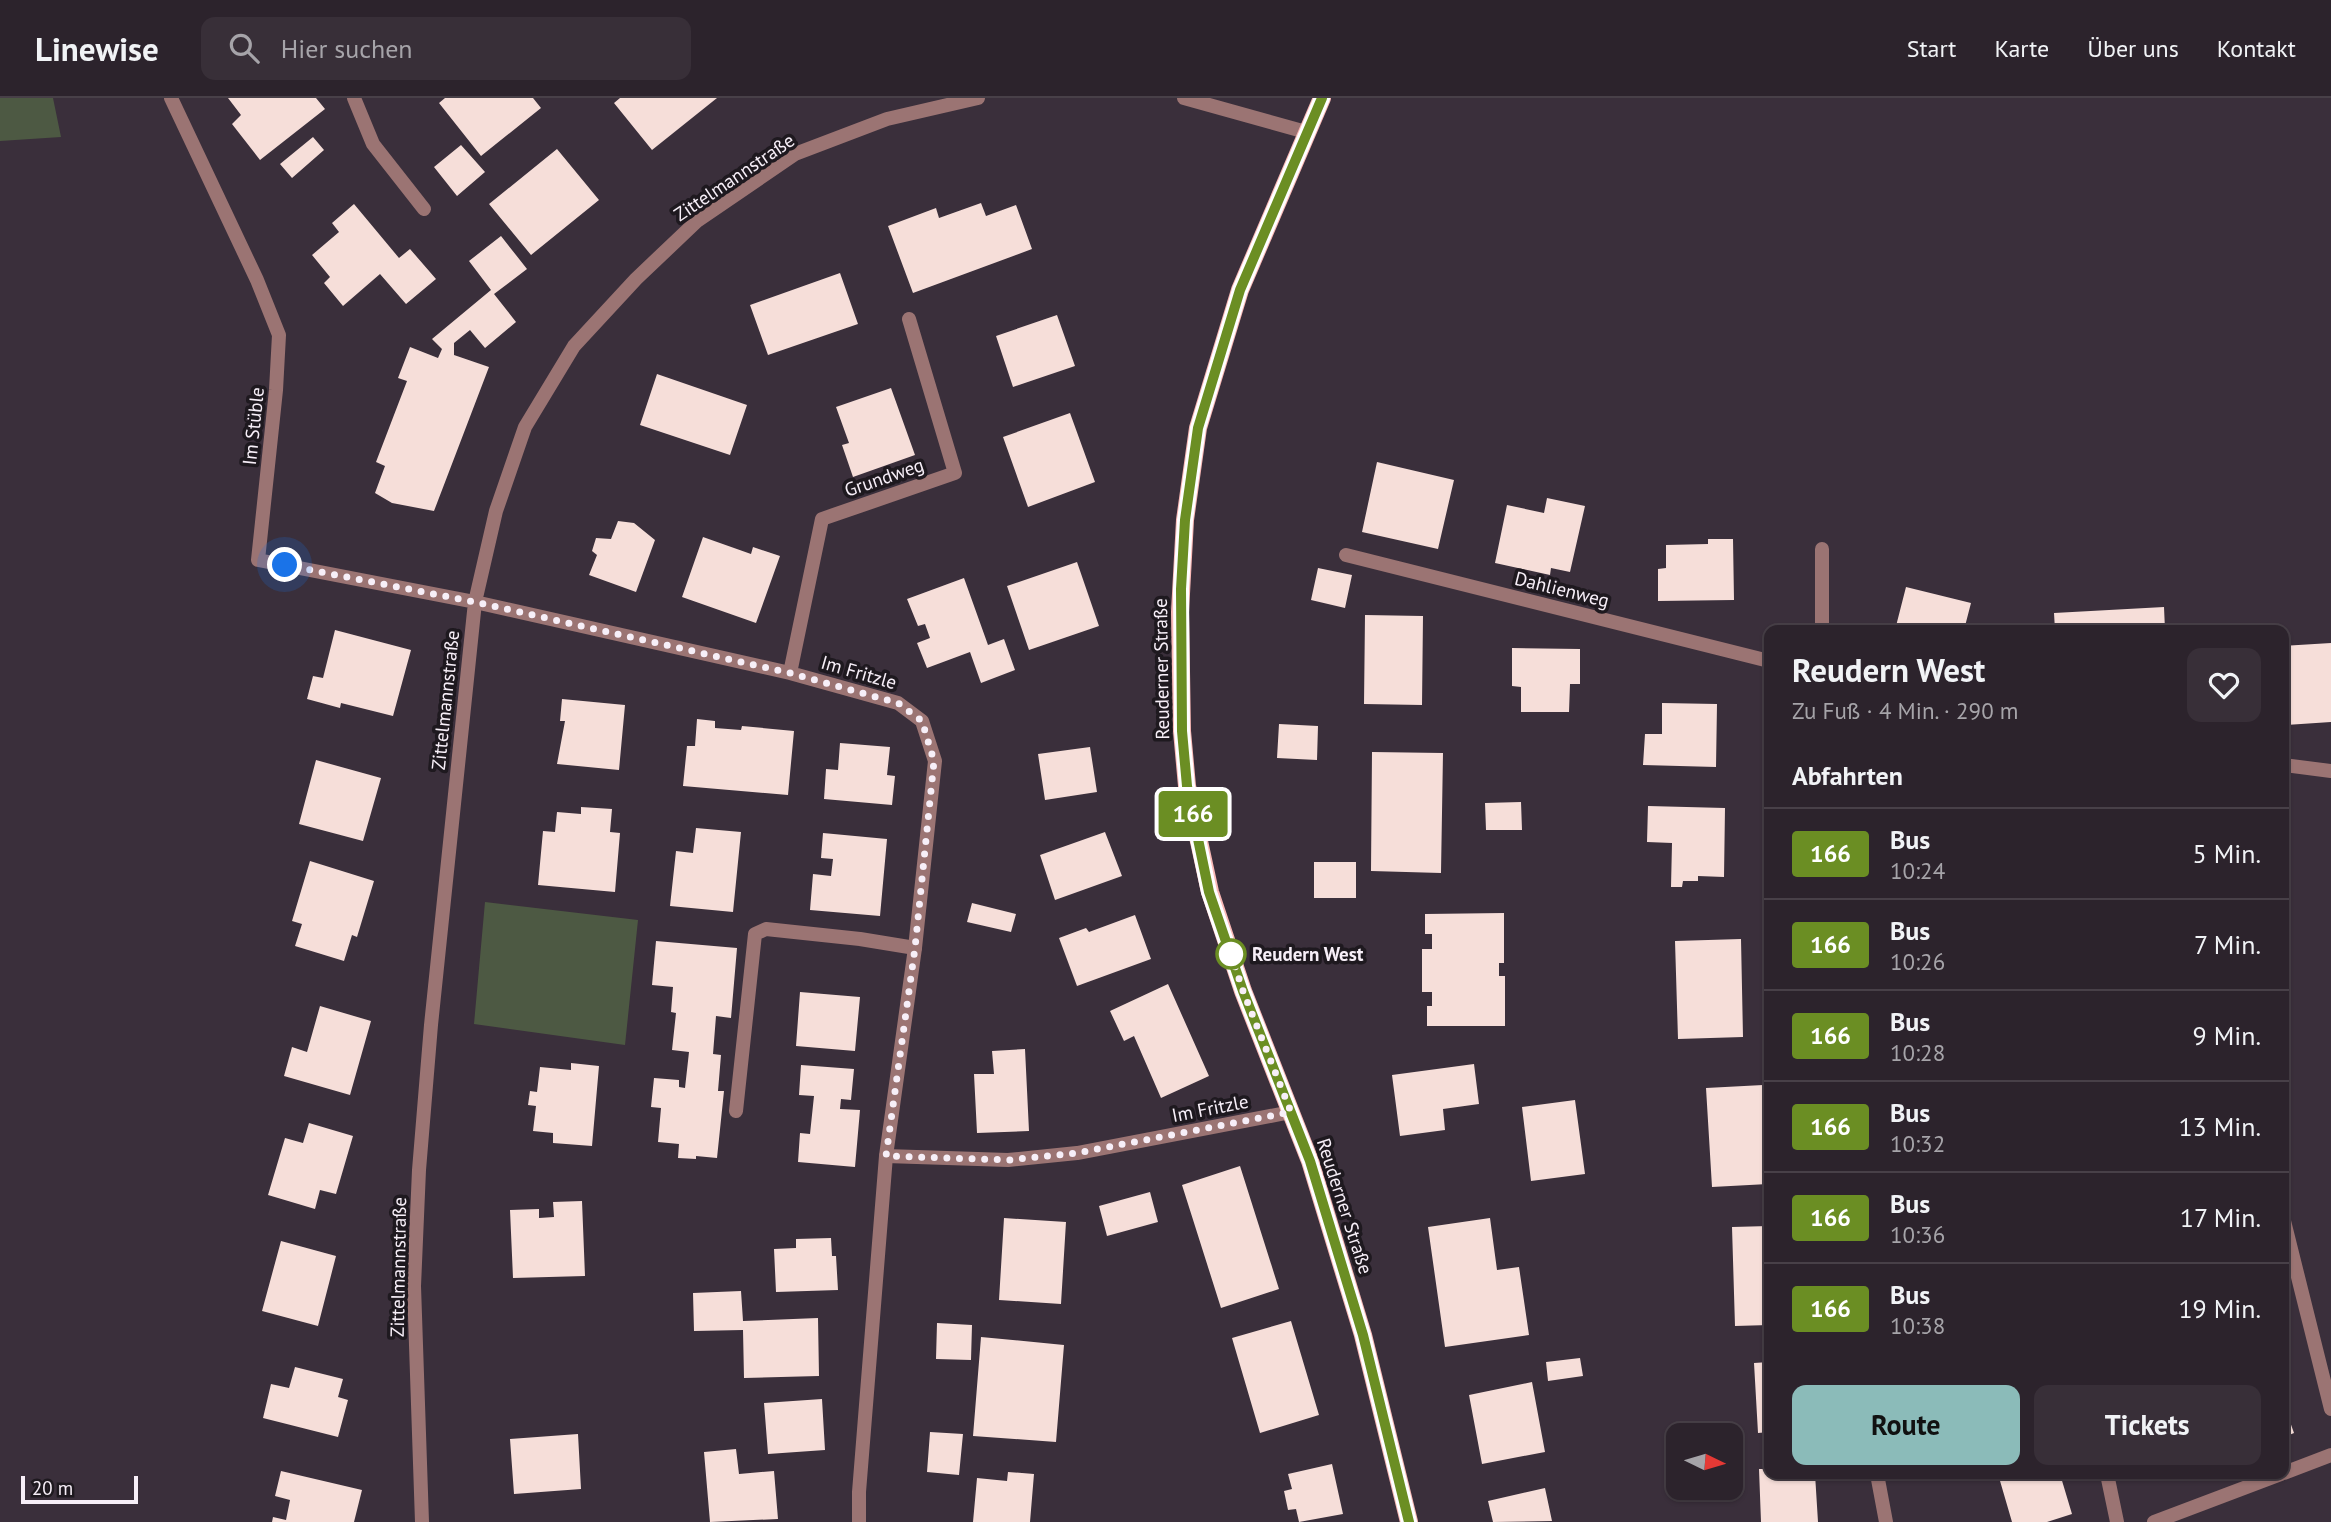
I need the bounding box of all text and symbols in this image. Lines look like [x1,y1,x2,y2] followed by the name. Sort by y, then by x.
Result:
[201,17,691,80] search box
[35,27,159,70] text: Linewise
[225,29,263,67] icon: search
[281,32,413,65] text: Hier suchen
[1907,33,1956,64] text: Start
[1994,33,2049,64] text: Karte
[2087,33,2179,64] text: Über uns
[2217,33,2296,64] text: Kontakt
[669,128,799,226] street label: Zittelmannstraße
[237,386,269,466] street label: Im Stüble
[841,452,927,502] street label: Grundweg
[267,547,302,582] your location
[1512,566,1612,612] street label: Dahlienweg
[1148,598,1174,740] street label: Reuderner Straße
[426,629,464,771] street label: Zittelmannstraße
[1792,648,1985,691] text: Reudern West
[2187,648,2261,722] button: heart
[818,650,900,694] street label: Im Fritzle
[1792,696,2018,725] text: Zu Fuß · 4 Min. · 290 m
[1792,759,1903,792] text: Abfahrten
[1153,791,1233,837] line badge: 166
[1173,798,1213,829] text: 166
[1890,823,1930,856] text: Bus
[2193,837,2261,870] text: 5 Min.
[1810,838,1851,869] text: 166
[1890,856,1945,885] text: 10:24
[1890,914,1930,947] text: Bus
[2194,928,2261,961] text: 7 Min.
[1810,929,1851,960] text: 166
[1216,939,1246,969] marker: Reudern West
[1252,942,1364,966] place label: Reudern West
[1890,947,1945,976] text: 10:26
[1890,1005,1930,1038] text: Bus
[2193,1019,2261,1052] text: 9 Min.
[1810,1020,1851,1051] text: 166
[1890,1038,1945,1067] text: 10:28
[1170,1089,1250,1127] street label: Im Fritzle
[1890,1096,1930,1129] text: Bus
[2178,1110,2261,1143] text: 13 Min.
[1810,1111,1851,1142] text: 166
[1890,1129,1945,1158] text: 10:32
[1312,1135,1378,1277] street label: Reuderner Straße
[1890,1187,1930,1220] text: Bus
[385,1197,411,1337] street label: Zittelmannstraße
[2180,1201,2261,1234] text: 17 Min.
[1810,1202,1851,1233] text: 166
[1890,1220,1945,1249] text: 10:36
[1890,1278,1930,1311] text: Bus
[2178,1292,2261,1325] text: 19 Min.
[1810,1293,1851,1324] text: 166
[1890,1311,1945,1340] text: 10:38
[1792,1385,2020,1465] button: Route
[2034,1385,2261,1465] button: Tickets
[1666,1423,1743,1500] north arrow
[1666,1423,1743,1500] map controls
[21,1473,138,1505] scale bar
[32,1476,73,1500] text: 20 m

